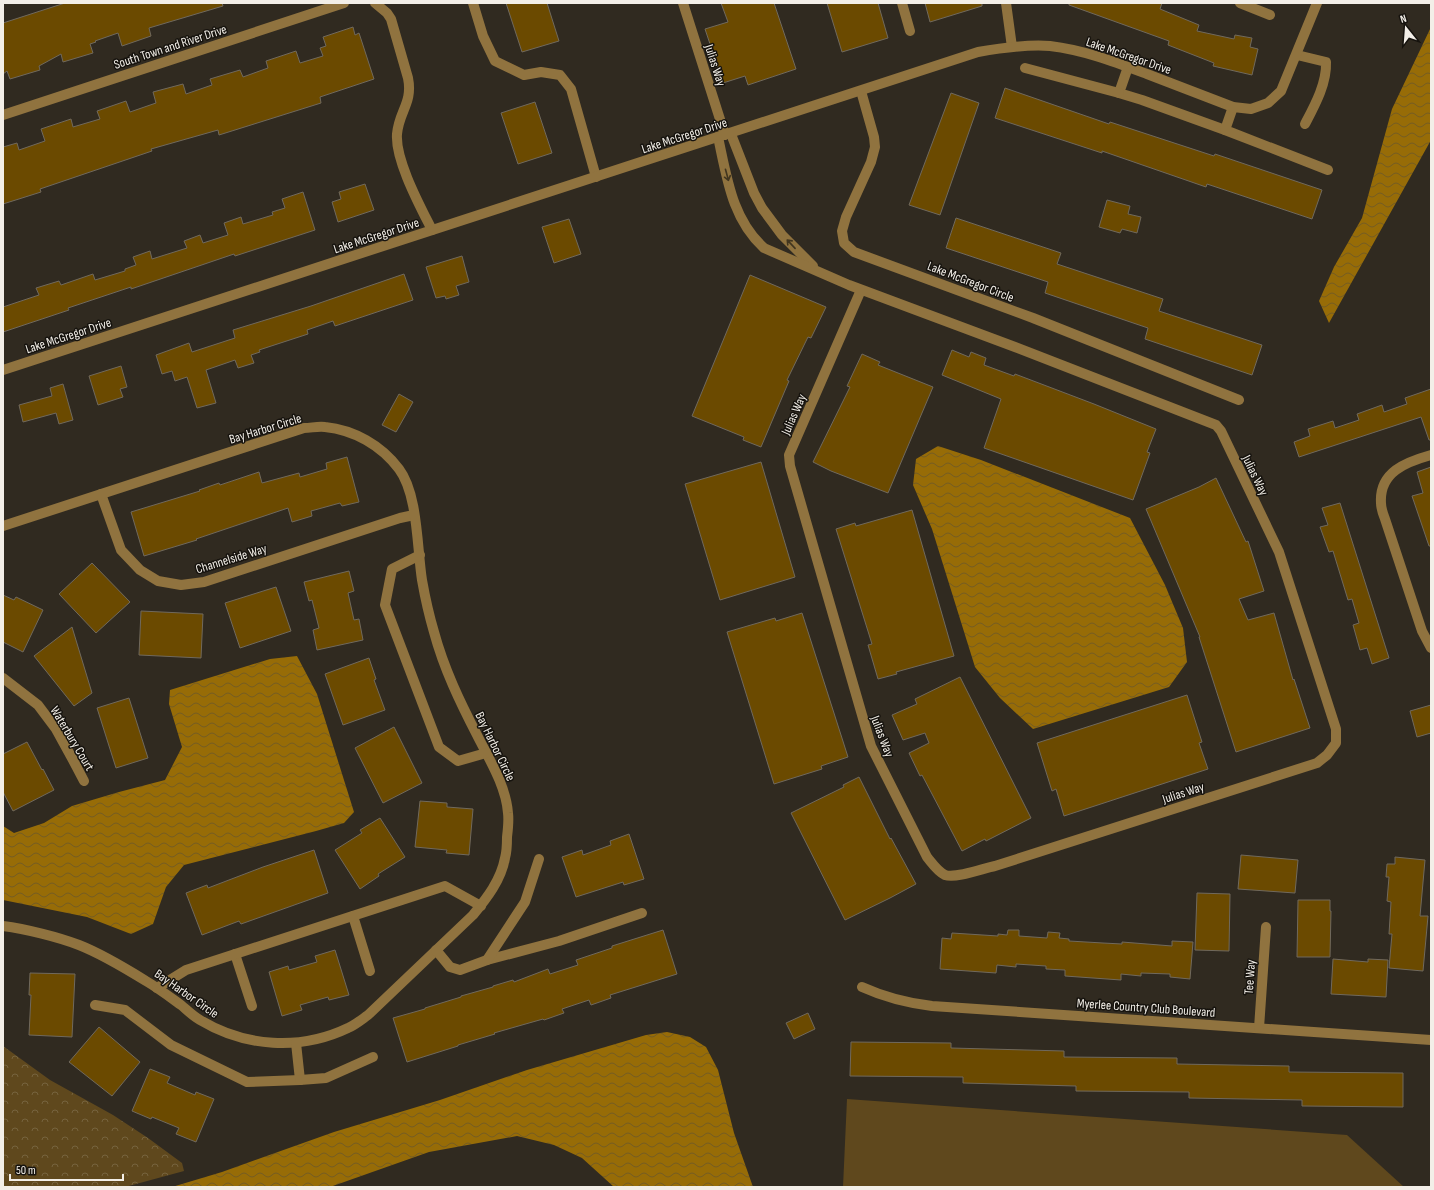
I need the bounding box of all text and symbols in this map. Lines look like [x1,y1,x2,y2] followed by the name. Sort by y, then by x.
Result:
[1386,8,1426,48] north arrow
[1399,12,1408,26] text: N
[112,21,229,73] street label: South Town and River Drive
[1084,34,1173,78] street label: Lake McGregor Drive
[700,41,729,88] street label: Julias Way
[639,115,729,157] street label: Lake McGregor Drive
[724,169,731,182] one-way arrow
[331,215,421,257] street label: Lake McGregor Drive
[786,239,796,249] one-way arrow
[925,258,1016,306] street label: Lake McGregor Circle
[23,315,113,357] street label: Lake McGregor Drive
[777,392,810,438] street label: Julias Way
[227,410,303,448] street label: Bay Harbor Circle
[1238,452,1272,498] street label: Julias Way
[194,541,269,577] street label: Channelside Way
[47,703,98,774] street label: Waterbury Court
[472,709,519,784] street label: Bay Harbor Circle
[867,712,897,759] street label: Julias Way
[1159,779,1206,808] street label: Julias Way
[1241,959,1259,995] street label: Tee Way
[151,966,222,1022] street label: Bay Harbor Circle
[1076,995,1216,1021] street label: Myerlee Country Club Boulevard
[10,1156,123,1182] scale bar
[16,1163,36,1178] text: 50 m

